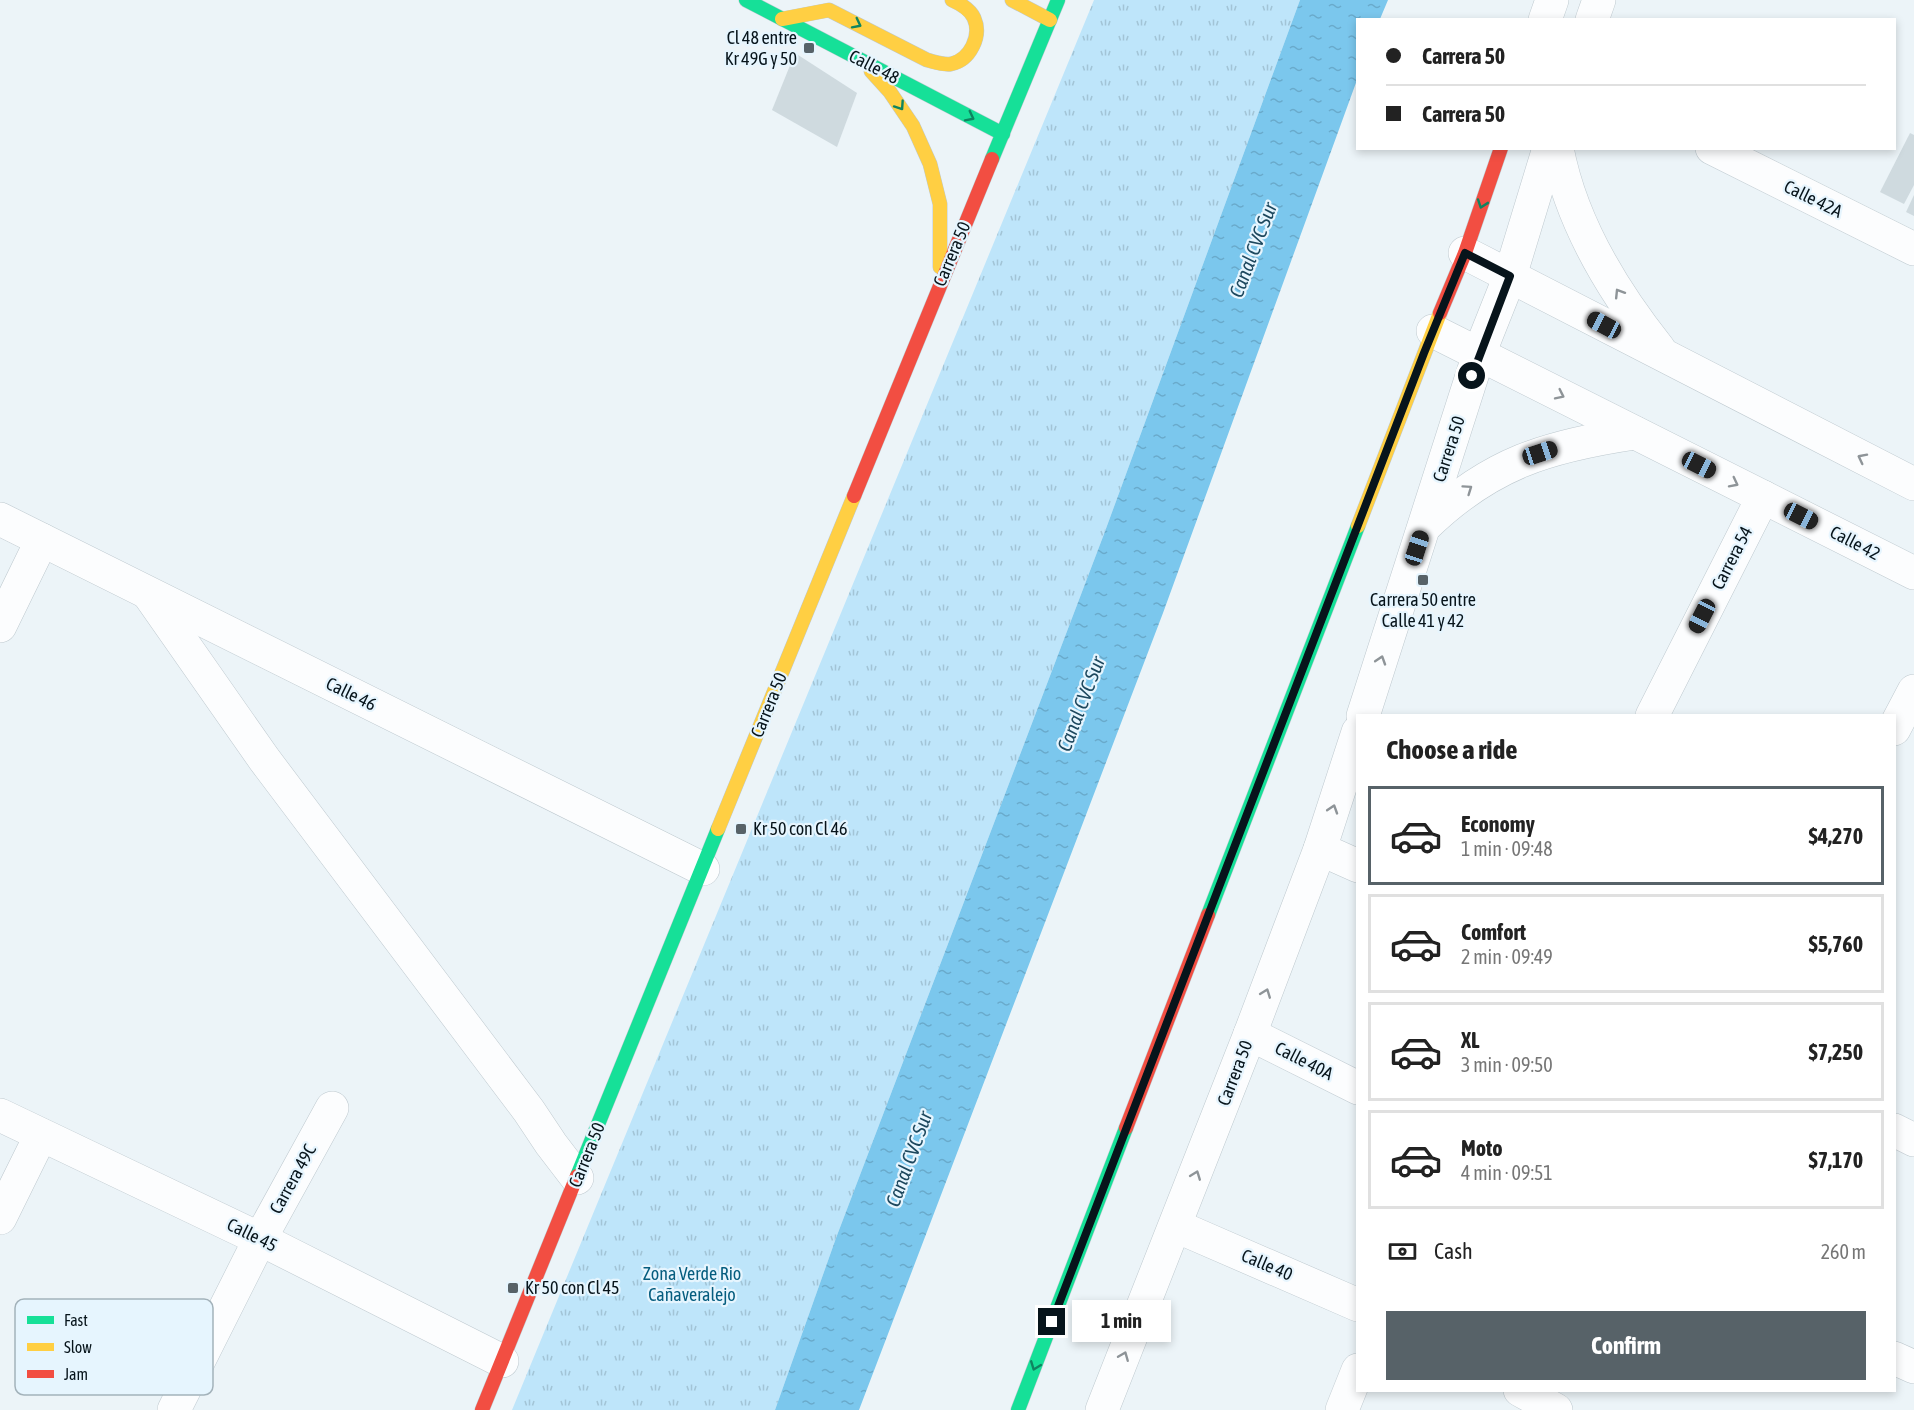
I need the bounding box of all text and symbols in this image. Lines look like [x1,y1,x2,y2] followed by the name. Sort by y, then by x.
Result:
[851,17,862,28] one-way arrow
[725,27,797,69] place label: Cl 48 entre Kr 49G y 50
[802,41,816,55] marker: Cl 48 entre Kr 49G y 50
[1422,43,1505,69] text: Carrera 50
[846,45,903,88] street label: Calle 48
[893,99,904,110] one-way arrow
[1422,101,1505,127] text: Carrera 50
[964,110,975,121] one-way arrow
[1781,175,1846,222] street label: Calle 42A
[1224,198,1282,300] water label: Canal CVC Sur
[1476,198,1489,209] one-way arrow
[929,218,974,289] street label: Carrera 50
[1614,289,1626,299] one-way arrow
[1584,309,1624,341] car
[1458,362,1485,389] route start
[1554,388,1564,399] one-way arrow
[1428,413,1469,484] street label: Carrera 50
[1520,439,1560,467] car
[1679,449,1719,481] car
[1857,453,1868,465] one-way arrow
[1728,475,1739,487] one-way arrow
[1462,485,1473,496] one-way arrow
[1781,500,1821,532] car
[1827,521,1884,564] street label: Calle 42
[1707,523,1756,593] street label: Carrera 54
[1403,528,1431,568] car
[1416,573,1430,587] marker: Carrera 50 entre Calle 41 y 42
[1370,589,1476,631] place label: Carrera 50 entre Calle 41 y 42
[1686,596,1718,636] car
[1052,652,1110,754] water label: Canal CVC Sur
[1374,655,1386,666] one-way arrow
[746,669,791,740] street label: Carrera 50
[323,672,380,715] street label: Calle 46
[1386,734,1518,765] text: Choose a ride
[1325,804,1338,815] one-way arrow
[1389,809,1443,863] icon: car
[1461,811,1535,837] text: Economy
[753,818,848,839] place label: Kr 50 con Cl 46
[734,822,748,836] marker: Kr 50 con Cl 46
[1808,823,1863,849] text: $4,270
[1461,837,1553,860] text: 1 min · 09:48
[1389,917,1443,971] icon: car
[1461,919,1526,945] text: Comfort
[1808,931,1863,957] text: $5,760
[1461,945,1553,968] text: 2 min · 09:49
[1259,988,1271,999] one-way arrow
[1389,1025,1443,1079] icon: car
[1461,1027,1479,1053] text: XL
[1213,1037,1257,1108] street label: Carrera 50
[1272,1037,1337,1084] street label: Calle 40A
[1808,1039,1863,1065] text: $7,250
[1461,1053,1553,1076] text: 3 min · 09:50
[881,1107,937,1210] water label: Canal CVC Sur
[564,1119,609,1190] street label: Carrera 50
[1389,1133,1443,1187] icon: car
[1461,1135,1503,1161] text: Moto
[265,1140,320,1217] street label: Carrera 49C
[1808,1147,1863,1173] text: $7,170
[1461,1161,1553,1184] text: 4 min · 09:51
[1188,1170,1201,1180] one-way arrow
[224,1213,281,1256] street label: Calle 45
[1386,1235,1419,1268] icon: cash
[1434,1238,1473,1264] text: Cash
[1821,1240,1866,1263] text: 260 m
[1239,1244,1296,1285] street label: Calle 40
[643,1263,741,1305] park label: Zona Verde Rio Cañaveralejo
[525,1277,620,1298] place label: Kr 50 con Cl 45
[506,1281,520,1295] marker: Kr 50 con Cl 45
[15,1299,213,1395] legend
[1073,1301,1172,1343] callout: 1 min
[1038,1308,1065,1335] route end
[1101,1309,1142,1332] text: 1 min
[64,1311,88,1329] text: Fast
[1386,1311,1866,1380] button: Confirm
[64,1338,92,1356] text: Slow
[1117,1351,1129,1362] one-way arrow
[1030,1360,1042,1371] one-way arrow
[64,1365,88,1383] text: Jam

